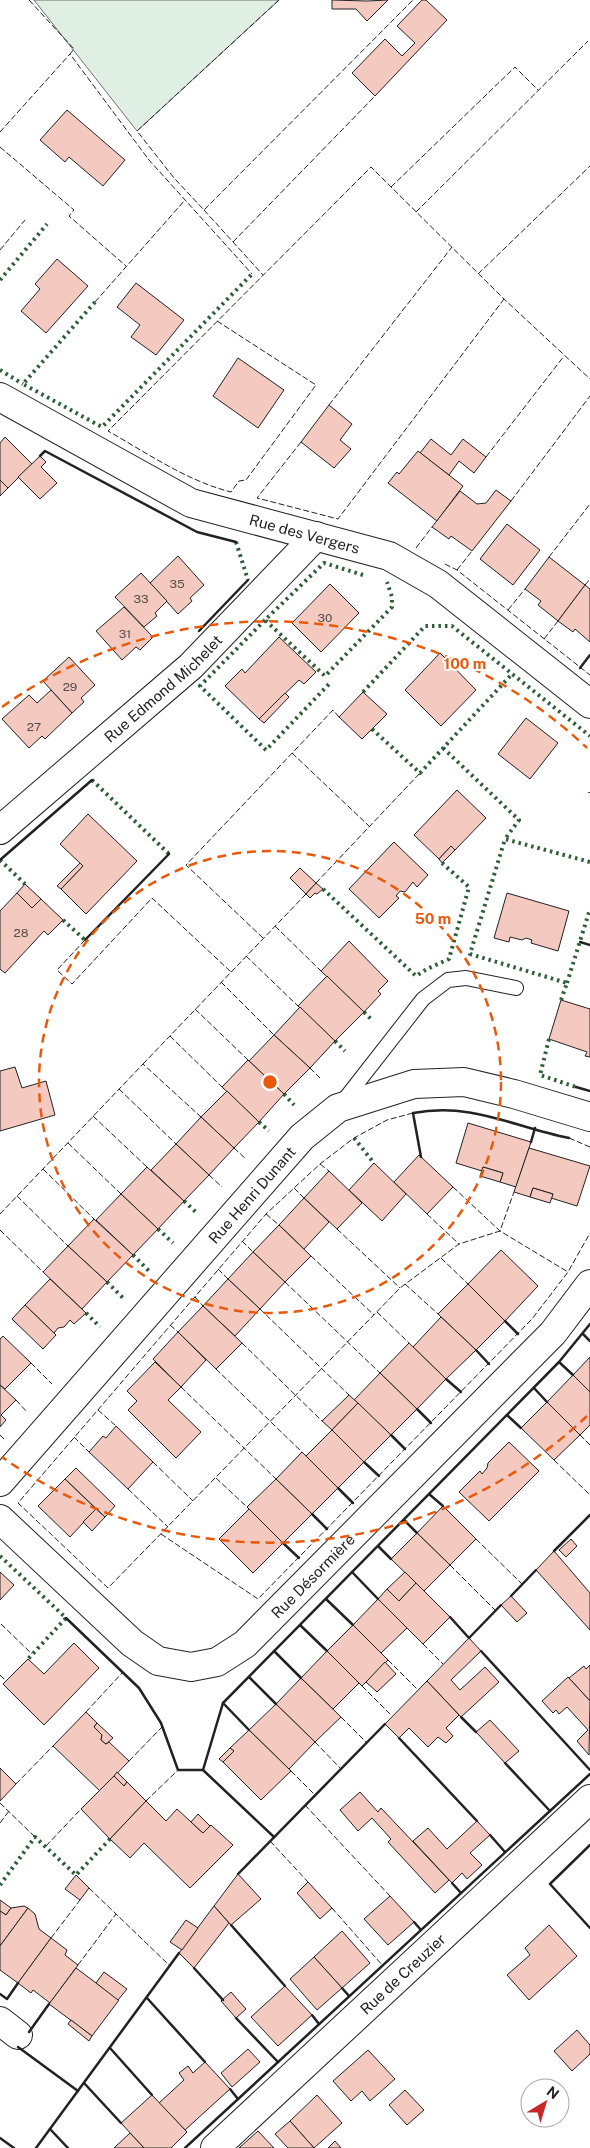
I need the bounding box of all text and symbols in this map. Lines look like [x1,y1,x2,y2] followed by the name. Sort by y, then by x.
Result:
[248,511,362,556] street label: Rue des Vergers
[169,577,185,591] house number: 35
[133,592,149,606] house number: 33
[318,611,332,625] house number: 30
[119,627,131,641] house number: 31
[101,631,225,745] street label: Rue Edmond Michelet
[444,655,486,672] text: 100 m
[63,680,77,694] house number: 29
[27,720,41,734] house number: 27
[415,910,451,927] text: 50 m
[14,926,29,940] house number: 28
[261,1073,279,1091] centre of rings
[205,1143,299,1246] street label: Rue Henri Dunant
[267,1530,358,1621] street label: Rue Désormière
[356,1930,449,2017] street label: Rue de Creuzier
[520,2078,570,2128] north arrow
[544,2083,562,2102] text: N

